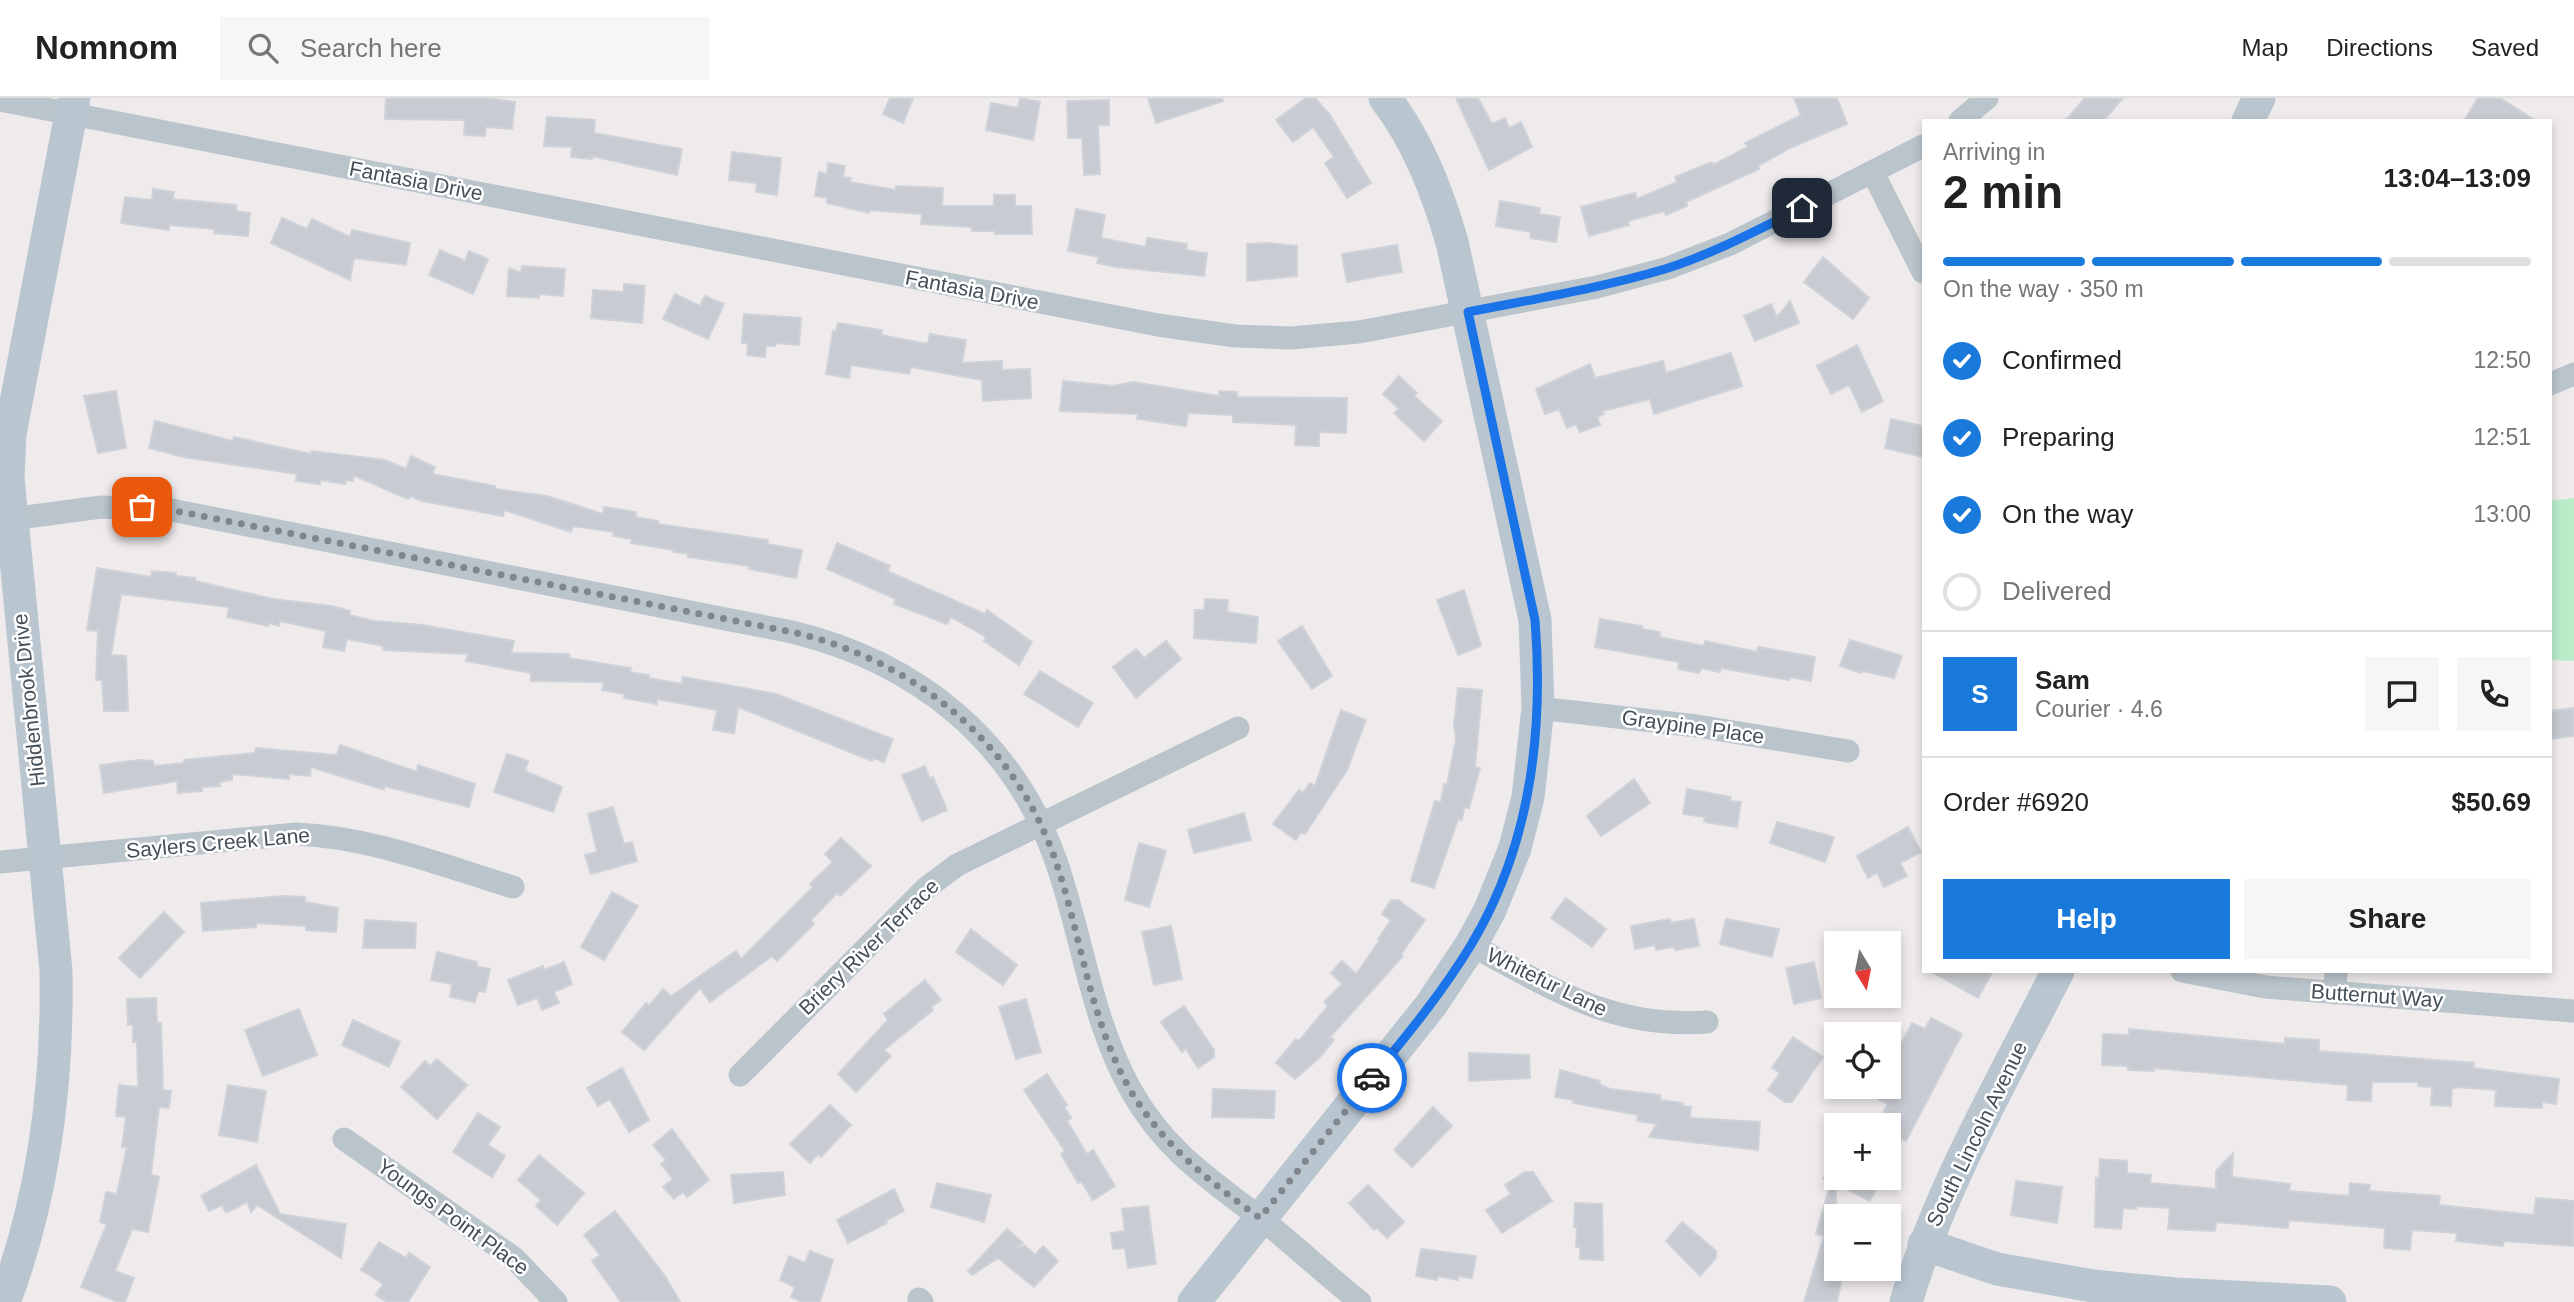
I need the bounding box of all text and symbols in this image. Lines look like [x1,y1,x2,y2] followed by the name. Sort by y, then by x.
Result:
[220,17,710,80] search box
[35,29,178,66] text: Nomnom
[244,29,282,67] icon: search
[300,33,442,63] text: Search here
[2242,34,2288,61] text: Map
[2326,34,2433,61] text: Directions
[2471,34,2539,61] text: Saved
[1943,139,2045,165] text: Arriving in
[347,156,485,205] street label: Fantasia Drive
[2384,163,2531,193] text: 13:04–13:09
[1943,166,2063,218] text: 2 min
[1772,178,1832,238] pin
[1783,189,1821,227] icon: home
[903,265,1041,314] street label: Fantasia Drive
[1943,276,2144,302] text: On the way · 350 m
[1943,342,1981,380] icon: check
[2002,345,2122,375] text: Confirmed
[2473,347,2531,373] text: 12:50
[1943,419,1981,457] icon: check
[2002,422,2115,452] text: Preparing
[2473,424,2531,450] text: 12:51
[112,477,172,537] pin
[123,488,161,526] icon: bag
[1943,496,1981,534] icon: check
[2002,499,2134,529] text: On the way
[2473,501,2531,527] text: 13:00
[2002,576,2112,606] text: Delivered
[8,612,49,788] street label: Hiddenbrook Drive
[2365,657,2439,731] button: chat
[2457,657,2531,731] button: phone
[2035,665,2090,695] text: Sam
[1971,679,1989,709] text: S
[2035,696,2163,722] text: Courier · 4.6
[1620,705,1766,748] street label: Graypine Place
[1943,787,2089,817] text: Order #6920
[2451,787,2531,817] text: $50.69
[125,823,311,862] street label: Saylers Creek Lane
[794,874,943,1019] street label: Briery River Terrace
[1943,879,2230,959] button: Help
[2244,879,2531,959] button: Share
[1824,931,1900,1008] north arrow
[1824,931,1901,1281] map controls
[1483,943,1611,1021] street label: Whitefur Lane
[2310,979,2444,1012] street label: Butternut Way
[1824,1022,1901,1099] button: locate
[1922,1038,2031,1230] street label: South Lincoln Avenue
[1337,1043,1407,1113] courier
[1353,1059,1391,1097] icon: car
[1824,1113,1901,1190] button: +
[373,1154,533,1279] street label: Youngs Point Place
[1824,1204,1901,1281] button: −

